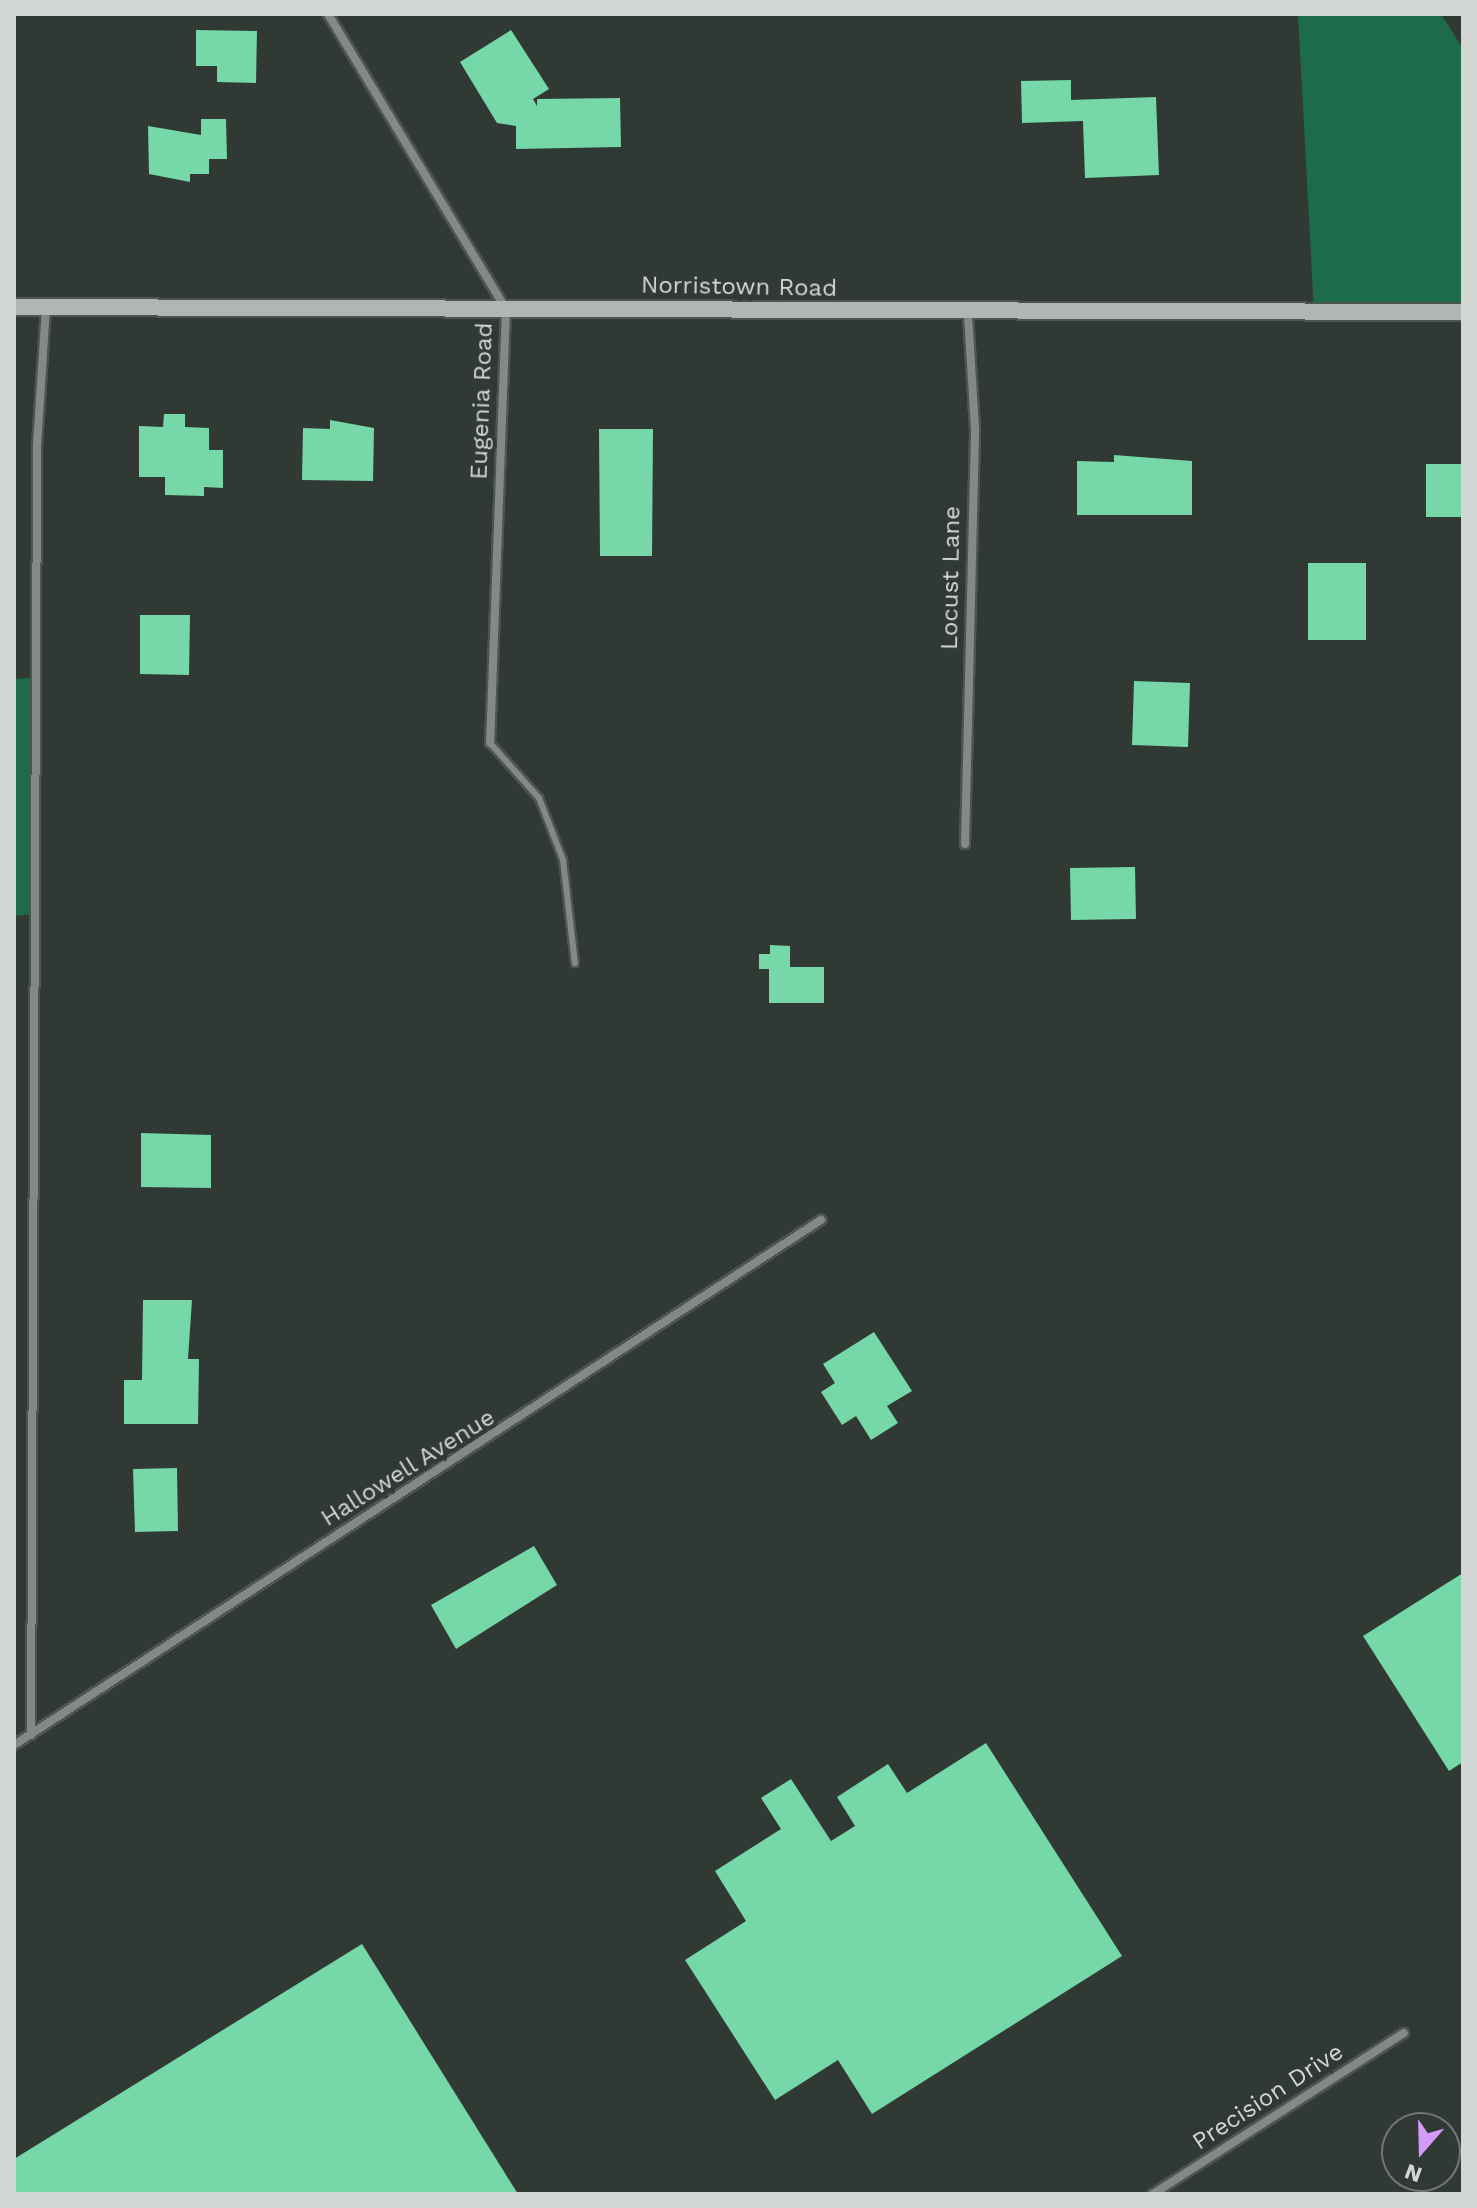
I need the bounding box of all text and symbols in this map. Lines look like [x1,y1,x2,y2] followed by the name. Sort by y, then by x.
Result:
[641,271,837,303] street label: Norristown Road
[465,322,499,480] street label: Eugenia Road
[935,506,967,650] street label: Locust Lane
[315,1403,501,1533] street label: Hallowell Avenue
[1187,2038,1349,2156] street label: Precision Drive
[1381,2112,1461,2192] north arrow
[1401,2159,1425,2188] text: N

